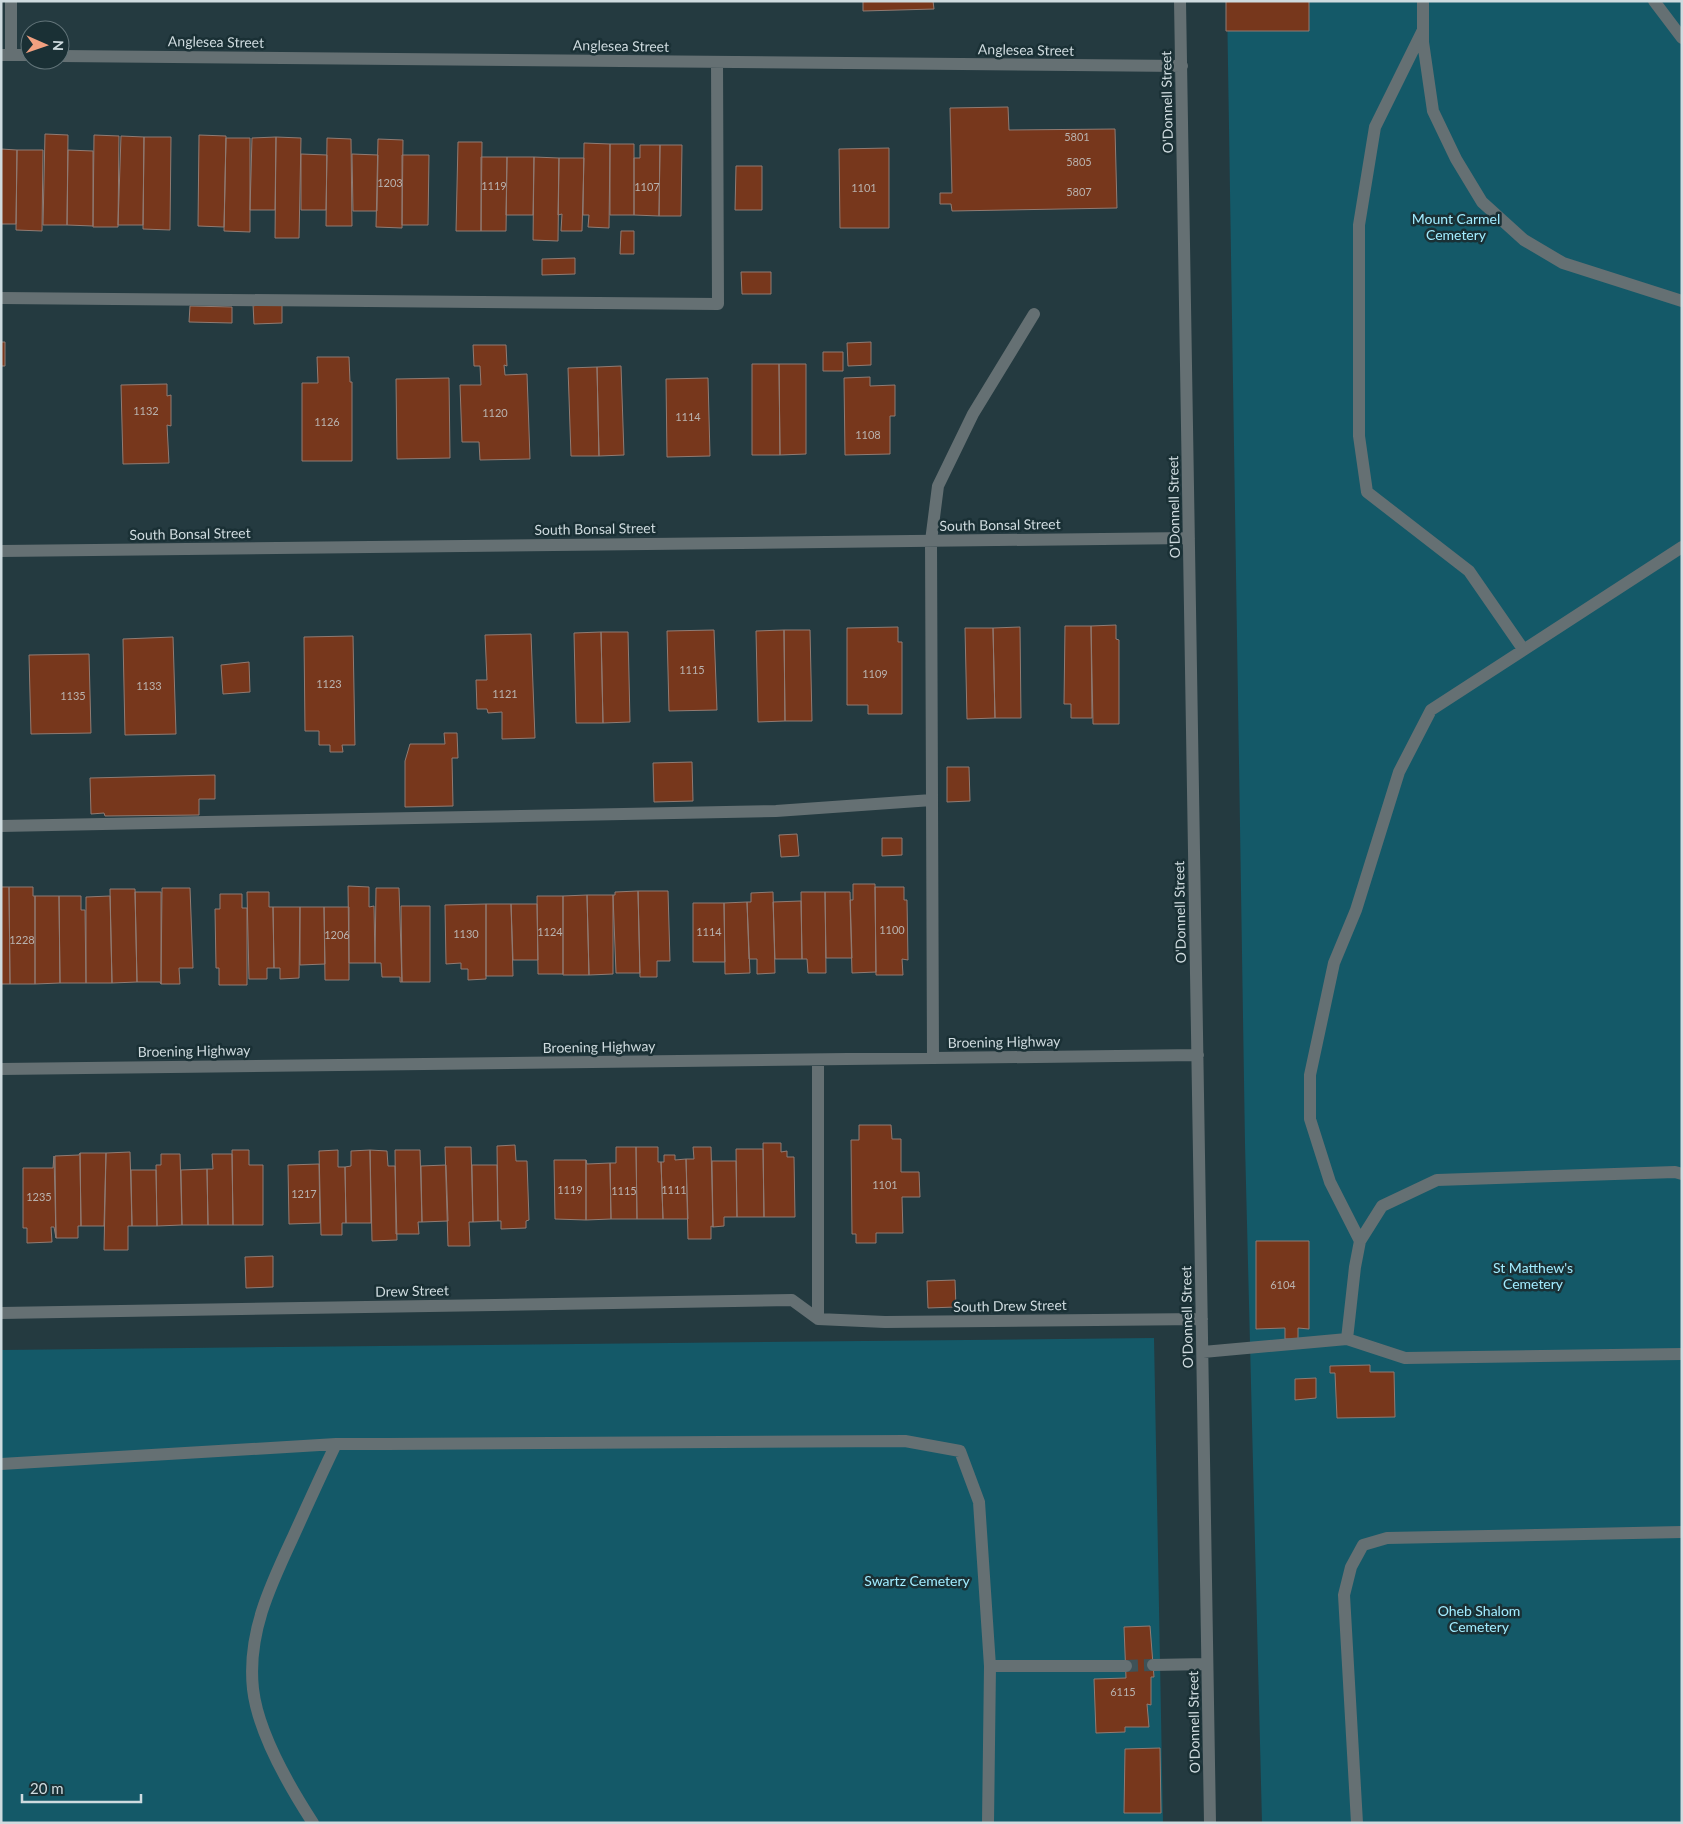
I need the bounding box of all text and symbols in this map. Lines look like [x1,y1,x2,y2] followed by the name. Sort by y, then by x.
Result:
[20,20,70,70] north arrow
[168,32,264,51] street label: Anglesea Street
[573,36,669,55] street label: Anglesea Street
[50,40,67,51] text: N
[978,40,1074,59] street label: Anglesea Street
[1157,51,1176,153] street label: O'Donnell Street
[1064,130,1090,143] house number: 5801
[1066,155,1092,168] house number: 5805
[377,176,403,189] house number: 1203
[481,179,507,192] house number: 1119
[634,180,660,193] house number: 1107
[851,181,877,194] house number: 1101
[1066,185,1092,198] house number: 5807
[1412,210,1500,243] park label: Mount Carmel Cemetery
[133,404,159,417] house number: 1132
[482,406,508,419] house number: 1120
[675,410,701,423] house number: 1114
[314,415,340,428] house number: 1126
[855,428,881,441] house number: 1108
[1164,456,1183,558] street label: O'Donnell Street
[939,515,1061,534] street label: South Bonsal Street
[534,519,656,538] street label: South Bonsal Street
[129,524,251,543] street label: South Bonsal Street
[679,663,705,676] house number: 1115
[862,667,888,680] house number: 1109
[316,677,342,690] house number: 1123
[136,679,162,692] house number: 1133
[492,687,518,700] house number: 1121
[60,689,86,702] house number: 1135
[1170,861,1189,963] street label: O'Donnell Street
[879,923,905,936] house number: 1100
[537,925,563,938] house number: 1124
[696,925,722,938] house number: 1114
[453,927,479,940] house number: 1130
[324,928,350,941] house number: 1206
[9,933,35,946] house number: 1228
[947,1032,1061,1051] street label: Broening Highway
[542,1037,656,1056] street label: Broening Highway
[137,1041,251,1060] street label: Broening Highway
[872,1178,898,1191] house number: 1101
[557,1183,583,1196] house number: 1119
[661,1183,687,1196] house number: 1111
[611,1184,637,1197] house number: 1115
[291,1187,317,1200] house number: 1217
[26,1190,52,1203] house number: 1235
[1493,1259,1573,1292] park label: St Matthew's Cemetery
[1177,1266,1196,1368] street label: O'Donnell Street
[1270,1278,1296,1291] house number: 6104
[375,1281,449,1300] street label: Drew Street
[953,1296,1067,1315] street label: South Drew Street
[864,1572,970,1589] park label: Swartz Cemetery
[1438,1602,1520,1635] park label: Oheb Shalom Cemetery
[1184,1671,1203,1773] street label: O'Donnell Street
[1110,1685,1136,1698] house number: 6115
[22,1772,141,1804] scale bar
[30,1779,64,1797] text: 20 m

